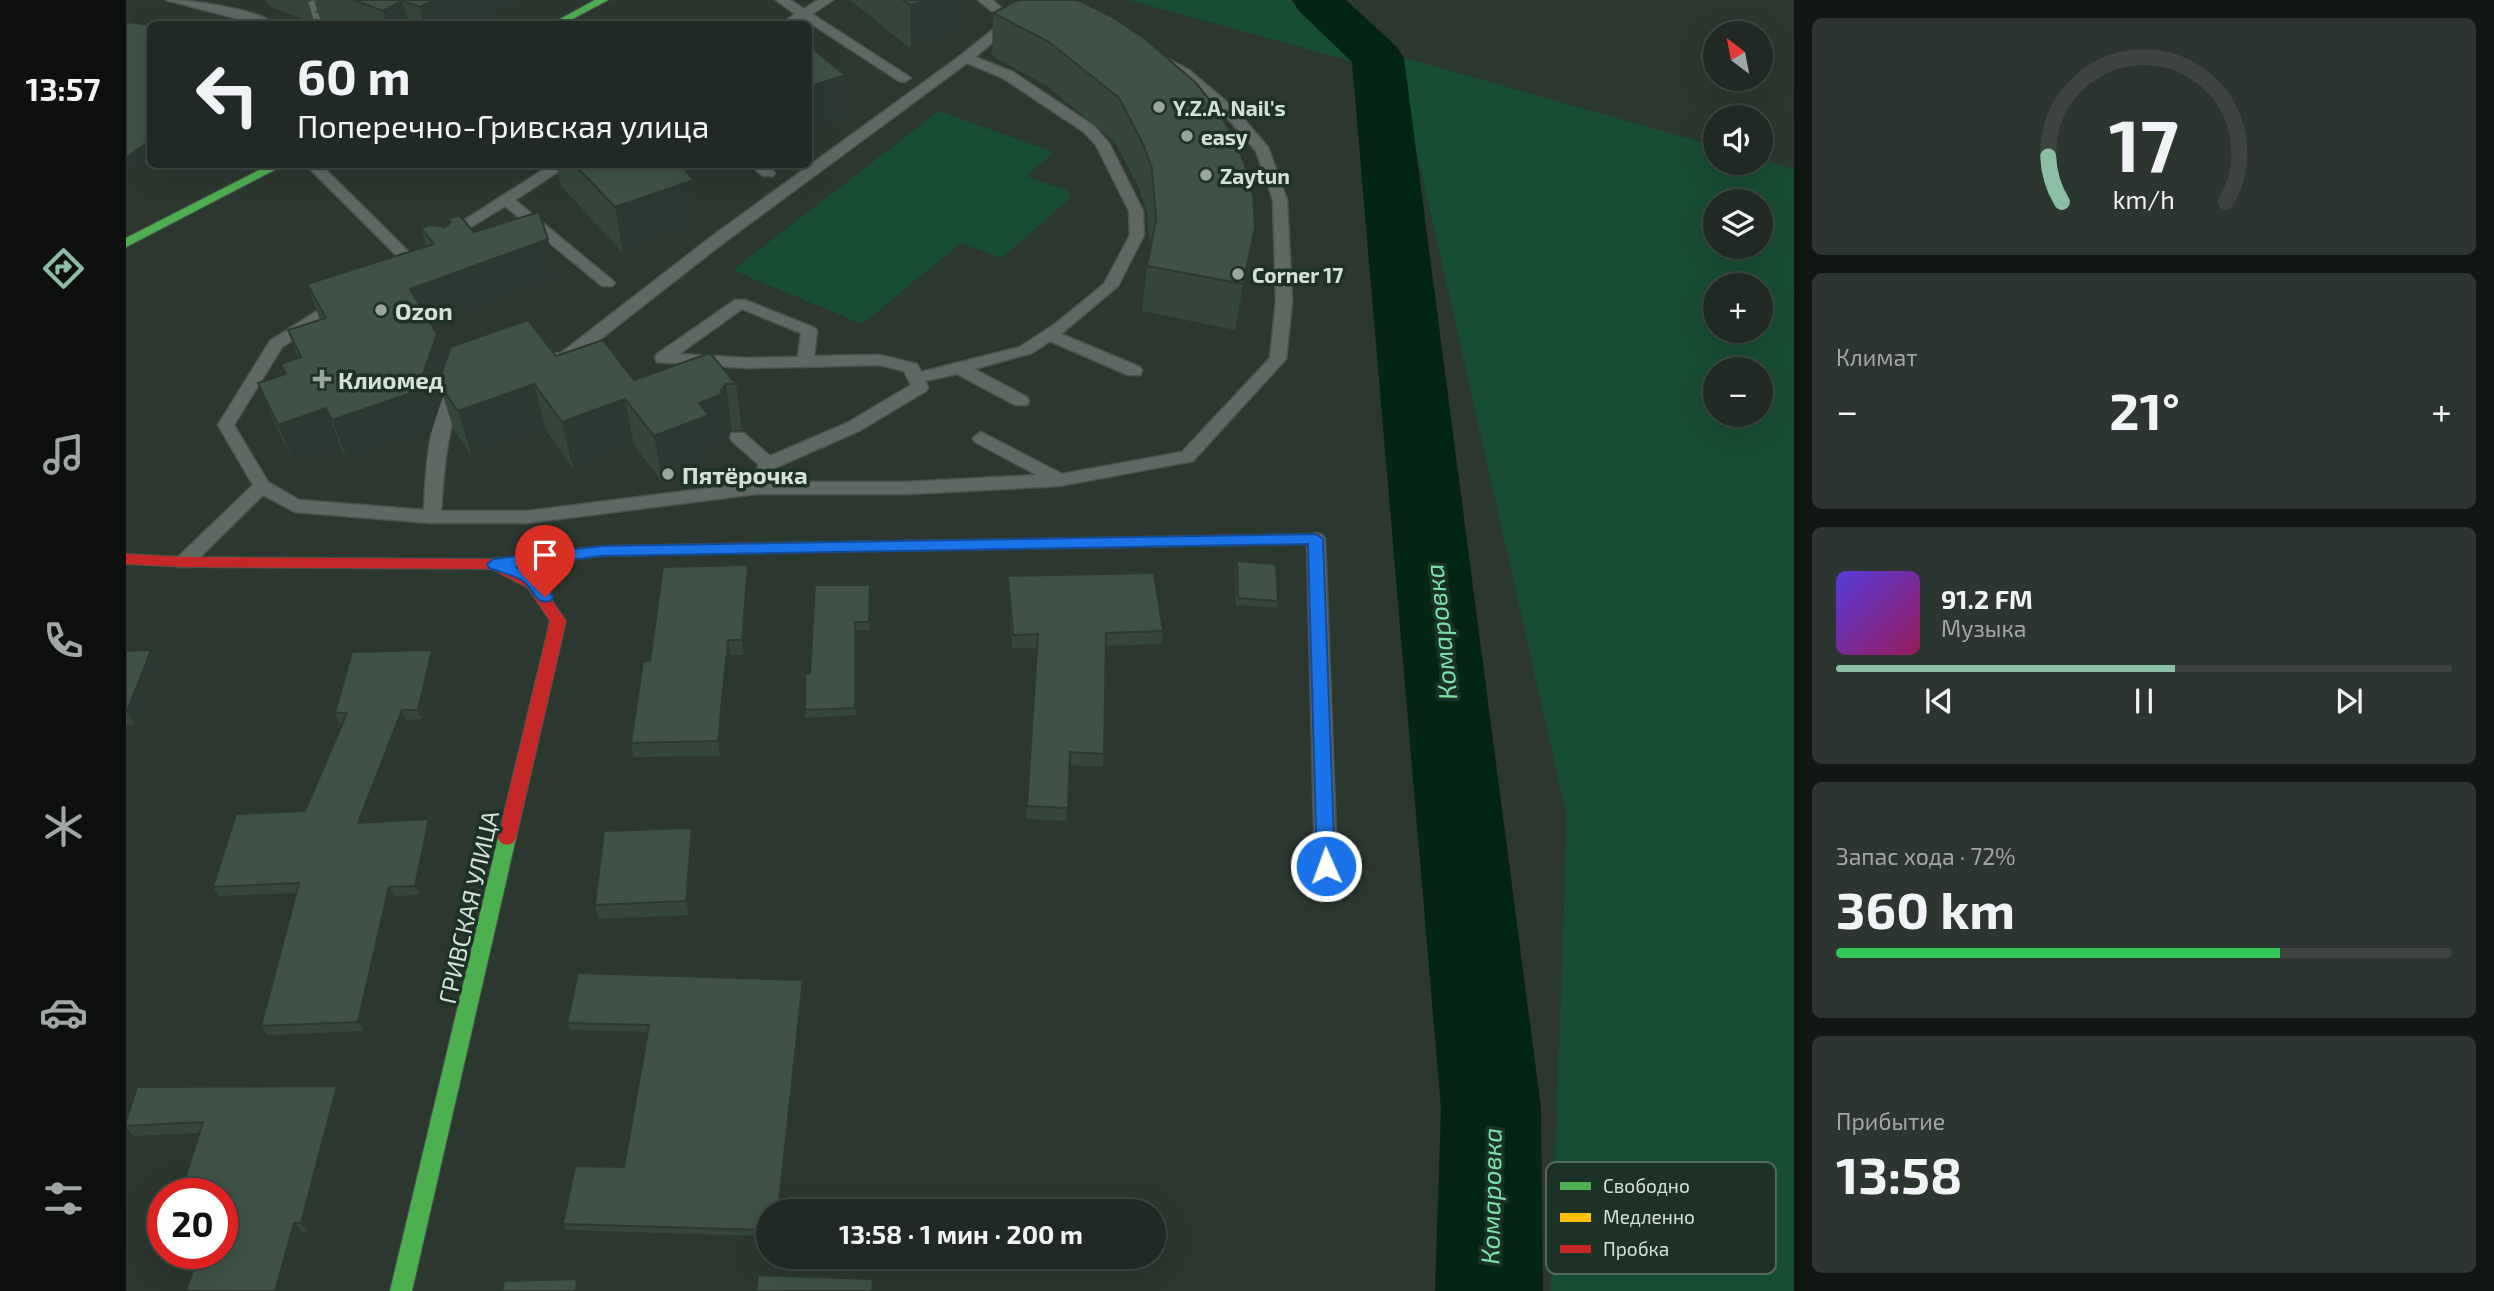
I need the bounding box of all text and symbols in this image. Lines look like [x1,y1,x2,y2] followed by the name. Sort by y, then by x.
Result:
[1703,21,1773,91] north arrow
[1703,21,1773,427] map controls
[297,46,411,105] text: 60 m
[182,49,273,140] icon: left
[26,69,100,107] text: 13:57
[1173,95,1286,120] place label: Y.Z.A. Nail's
[1151,99,1167,115] marker: Y.Z.A. Nail's
[2109,100,2179,188] text: 17
[1703,105,1773,175] button: sound
[297,106,710,144] text: Поперечно-Гривская улица
[1201,124,1248,150] place label: easy
[1179,128,1195,144] marker: easy
[1220,163,1290,189] place label: Zaytun
[1198,167,1214,183] marker: Zaytun
[2113,184,2175,214] text: km/h
[1703,189,1773,259] button: layers
[39,244,88,293] icon: directions
[1252,262,1343,287] place label: Corner 17
[1230,266,1246,282] marker: Corner 17
[1703,273,1773,343] button: +
[395,296,453,325] place label: Ozon
[373,302,389,318] marker: Ozon
[1836,343,1917,371] text: Климат
[1703,357,1773,427] button: −
[338,365,444,394] place label: Клиомед
[312,369,332,389] marker: Клиомед
[2109,378,2180,440] text: 21°
[1836,387,1858,433] text: −
[2431,387,2452,433] text: +
[39,430,88,479] icon: music
[682,460,808,489] place label: Пятёрочка
[660,466,676,482] marker: Пятёрочка
[515,525,575,597] pin
[526,536,564,574] icon: arrive
[1417,562,1463,702] water label: Комаровка
[1941,583,2033,614] text: 91.2 FM
[1941,614,2026,642] text: Музыка
[39,616,88,665] icon: phone
[1920,682,1958,720] icon: previous
[2125,682,2163,720] icon: pause
[2330,682,2368,720] icon: next
[39,802,88,851] icon: climate
[432,808,504,1006] street label: ГРИВСКАЯ УЛИЦА
[1289,829,1363,903] position arrow
[1836,842,2016,870] text: Запас хода · 72%
[1836,877,2015,939] text: 360 km
[39,988,88,1037] icon: car
[1836,1107,1945,1135] text: Прибытие
[1473,1127,1507,1265] water label: Комаровка
[1836,1142,1962,1204] text: 13:58
[1546,1162,1776,1274] legend
[39,1174,88,1223] icon: filters
[1603,1174,1690,1197] text: Свободно
[147,1178,238,1269] speed limit sign: 20
[1603,1205,1695,1228] text: Медленно
[839,1218,1083,1249] text: 13:58 · 1 мин · 200 m
[1603,1237,1669,1260] text: Пробка

